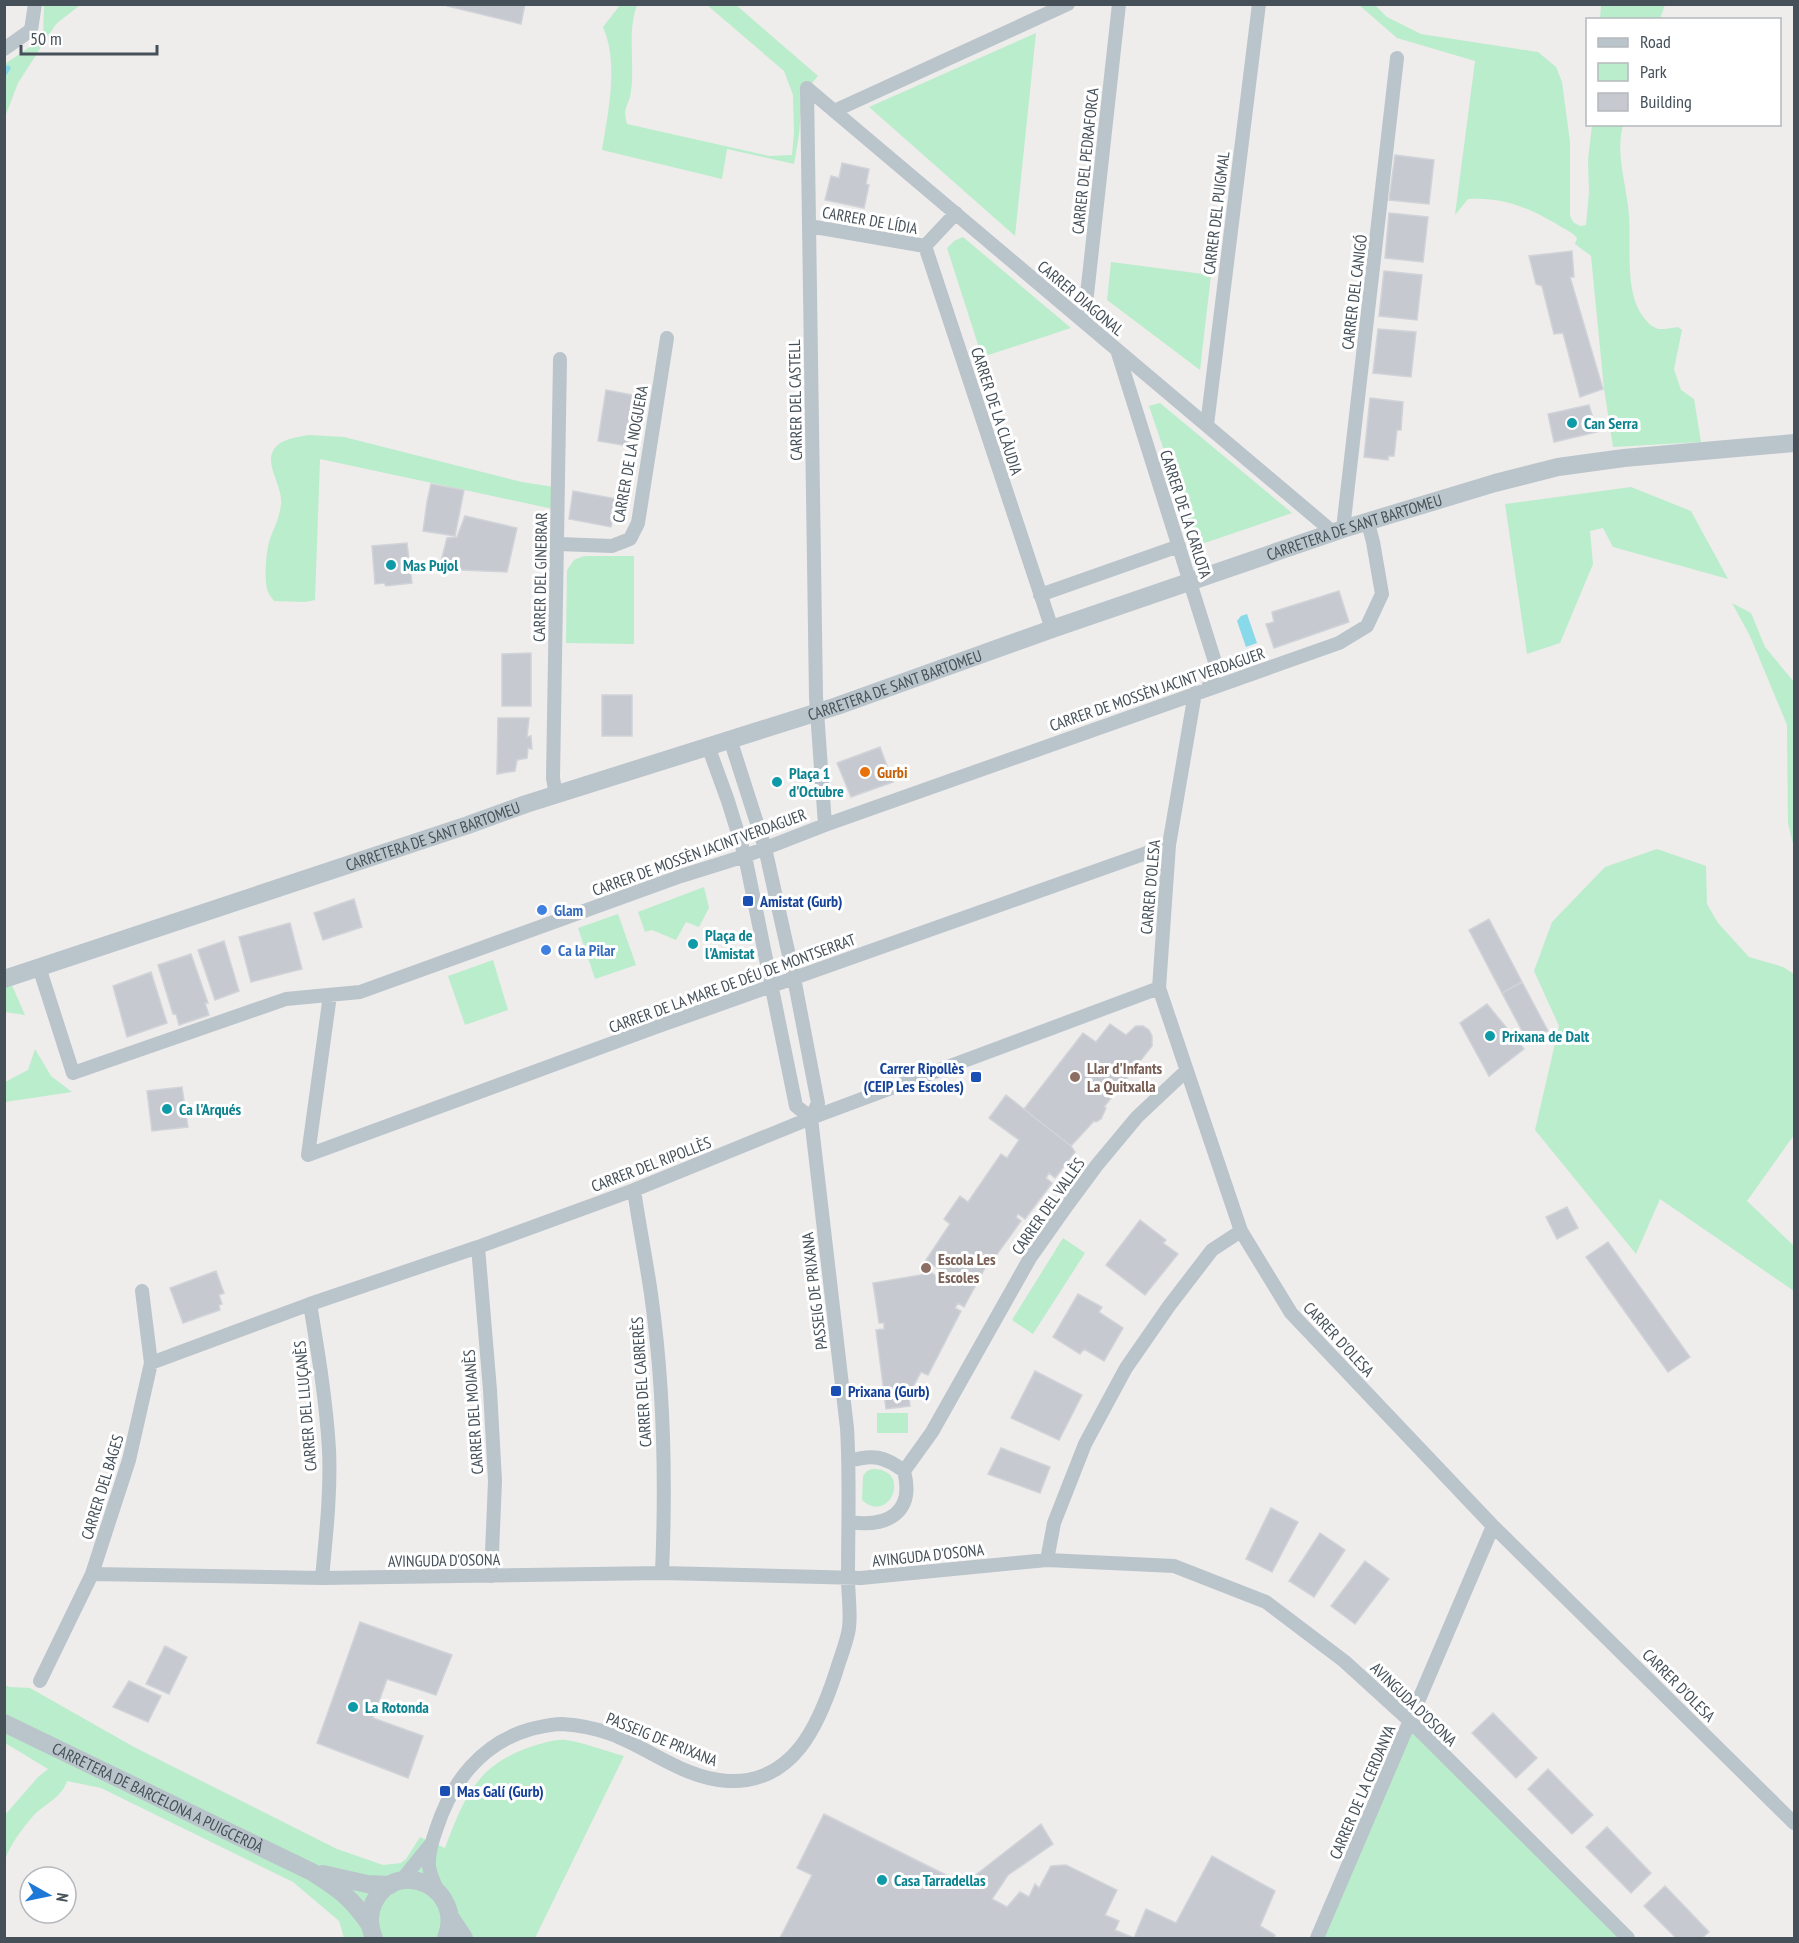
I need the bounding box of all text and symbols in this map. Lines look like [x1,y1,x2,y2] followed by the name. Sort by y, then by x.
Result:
[21,18,158,56] scale bar
[1586,18,1781,126] legend
[30,27,62,50] text: 50 m
[1640,30,1671,53] text: Road
[1640,60,1667,83] text: Park
[1067,86,1103,235] street label: CARRER DEL PEDRAFORCA
[1640,90,1692,113] text: Building
[1199,150,1234,276] street label: CARRER DEL PUIGMAL
[821,202,920,238] street label: CARRER DE LÍDIA
[1337,233,1371,351] street label: CARRER DEL CANIGÓ
[1034,256,1129,340] street label: CARRER DIAGONAL
[784,339,806,461] street label: CARRER DEL CASTELL
[967,345,1027,478] street label: CARRER DE LA CLÀUDIA
[608,383,652,524] street label: CARRER DE LA NOGUERA
[1584,413,1639,433] place label: Can Serra
[1565,416,1579,430] marker: Can Serra
[1156,447,1216,581] street label: CARRER DE LA CARLOTA
[1264,490,1444,565] street label: CARRETERA DE SANT BARTOMEU
[529,512,551,642] street label: CARRER DEL GINEBRAR
[403,555,458,575] place label: Mas Pujol
[384,558,398,572] marker: Mas Pujol
[1047,643,1268,735] street label: CARRER DE MOSSÈN JACINT VERDAGUER
[805,645,984,725] street label: CARRETERA DE SANT BARTOMEU
[877,762,908,782] place label: Gurbi
[789,763,844,801] place label: Plaça 1 d'Octubre
[858,765,872,779] marker: Gurbi
[770,775,784,789] marker: Plaça 1 d'Octubre
[343,797,523,875] street label: CARRETERA DE SANT BARTOMEU
[589,804,809,900] street label: CARRER DE MOSSÈN JACINT VERDAGUER
[1136,839,1164,935] street label: CARRER D'OLESA
[759,891,842,911] place label: Amistat (Gurb)
[741,894,755,908] marker: Amistat (Gurb)
[554,900,583,920] place label: Glam
[535,903,549,917] marker: Glam
[705,925,755,963] place label: Plaça de l'Amistat
[606,929,858,1037] street label: CARRER DE LA MARE DE DÉU DE MONTSERRAT
[686,937,700,951] marker: Plaça de l'Amistat
[558,940,616,960] place label: Ca la Pilar
[539,943,553,957] marker: Ca la Pilar
[1502,1026,1590,1046] place label: Prixana de Dalt
[1483,1029,1497,1043] marker: Prixana de Dalt
[864,1058,964,1096] place label: Carrer Ripollès (CEIP Les Escoles)
[1087,1058,1163,1096] place label: Llar d'Infants La Quitxalla
[969,1070,983,1084] marker: Carrer Ripollès (CEIP Les Escoles)
[1068,1070,1082,1084] marker: Llar d'Infants La Quitxalla
[179,1099,241,1119] place label: Ca l'Arqués
[160,1102,174,1116] marker: Ca l'Arqués
[588,1132,714,1196] street label: CARRER DEL RIPOLLÈS
[1007,1154,1089,1258] street label: CARRER DEL VALLÈS
[797,1231,831,1351] street label: PASSEIG DE PRIXANA
[938,1249,996,1287] place label: Escola Les Escoles
[919,1261,933,1275] marker: Escola Les Escoles
[1299,1298,1379,1381] street label: CARRER D'OLESA
[626,1316,656,1448] street label: CARRER DEL CABRERÈS
[289,1340,321,1472] street label: CARRER DEL LLUÇANÈS
[459,1349,487,1475] street label: CARRER DEL MOIANÈS
[848,1381,930,1401] place label: Prixana (Gurb)
[829,1384,843,1398] marker: Prixana (Gurb)
[77,1432,128,1542] street label: CARRER DEL BAGES
[871,1539,985,1571] street label: AVINGUDA D'OSONA
[388,1549,501,1571] street label: AVINGUDA D'OSONA
[1638,1644,1720,1726] street label: CARRER D'OLESA
[1367,1658,1462,1750] street label: AVINGUDA D'OSONA
[365,1697,429,1717] place label: La Rotonda
[346,1700,360,1714] marker: La Rotonda
[603,1708,721,1771] street label: PASSEIG DE PRIXANA
[1325,1722,1399,1862] street label: CARRER DE LA CERDANYA
[49,1738,267,1857] street label: CARRETERA DE BARCELONA A PUIGCERDÀ
[457,1781,544,1801] place label: Mas Galí (Gurb)
[438,1784,452,1798] marker: Mas Galí (Gurb)
[18,1865,78,1925] north arrow
[894,1870,986,1890] place label: Casa Tarradellas
[875,1873,889,1887] marker: Casa Tarradellas
[52,1892,73,1903] text: N

